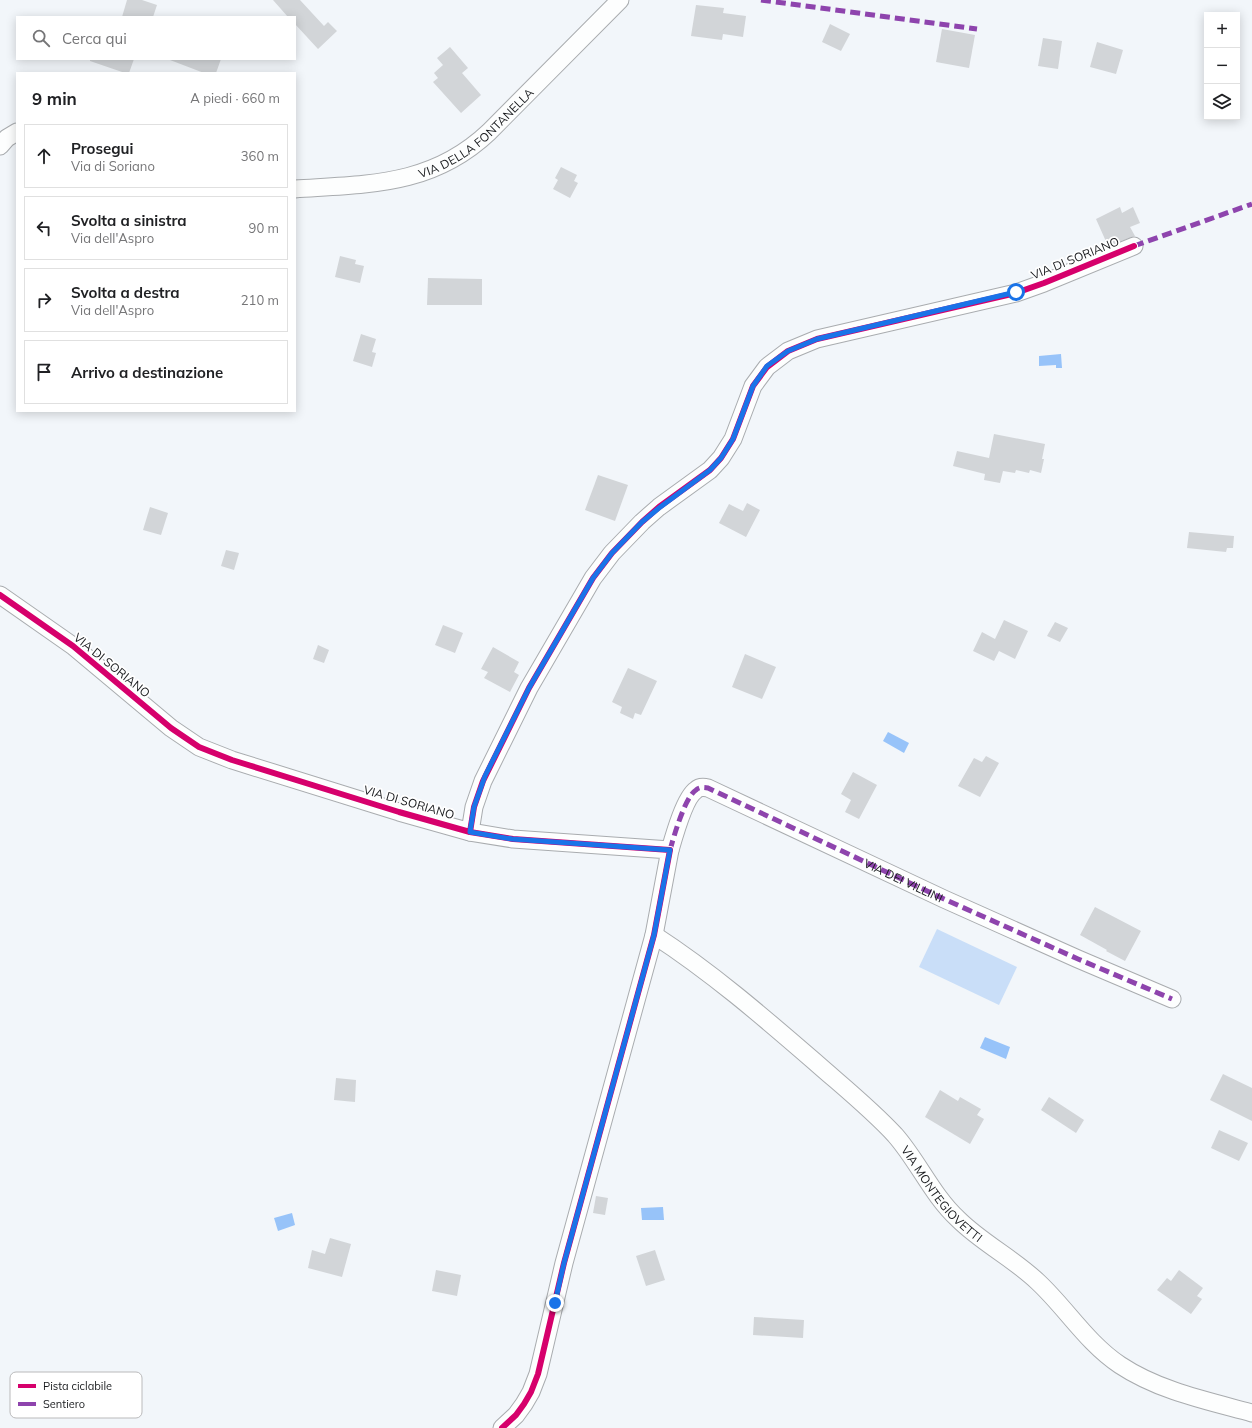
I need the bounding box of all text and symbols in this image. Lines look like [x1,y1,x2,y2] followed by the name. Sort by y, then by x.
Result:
[1204,12,1240,120] map controls
[1204,12,1240,48] button: +
[16,16,296,60] search box
[30,27,52,49] icon: search
[62,29,127,48] text: Cerca qui
[1204,48,1240,84] button: −
[416,84,536,181] street label: VIA DELLA FONTANELLA
[1204,84,1240,120] button: layers
[32,88,77,109] text: 9 min
[190,90,280,106] text: A piedi · 660 m
[71,139,133,158] text: Prosegui
[33,145,55,167] icon: ahead
[241,148,279,164] text: 360 m
[71,158,155,174] text: Via di Soriano
[71,211,187,230] text: Svolta a sinistra
[33,217,55,239] icon: left
[249,220,279,236] text: 90 m
[71,230,154,246] text: Via dell'Aspro
[1029,233,1121,283] street label: VIA DI SORIANO
[71,283,180,302] text: Svolta a destra
[1007,283,1025,301] route start
[33,289,55,311] icon: right
[241,292,279,308] text: 210 m
[71,302,154,318] text: Via dell'Aspro
[33,361,55,383] icon: arrive
[71,363,223,382] text: Arrivo a destinazione
[71,630,153,700] street label: VIA DI SORIANO
[362,782,456,822] street label: VIA DI SORIANO
[862,855,946,905] street label: VIA DEI VILLINI
[899,1142,986,1245] street label: VIA MONTEGIOVETTI
[546,1294,564,1312] route end
[10,1372,142,1418] legend
[43,1379,112,1393] text: Pista ciclabile
[43,1397,85,1411] text: Sentiero

